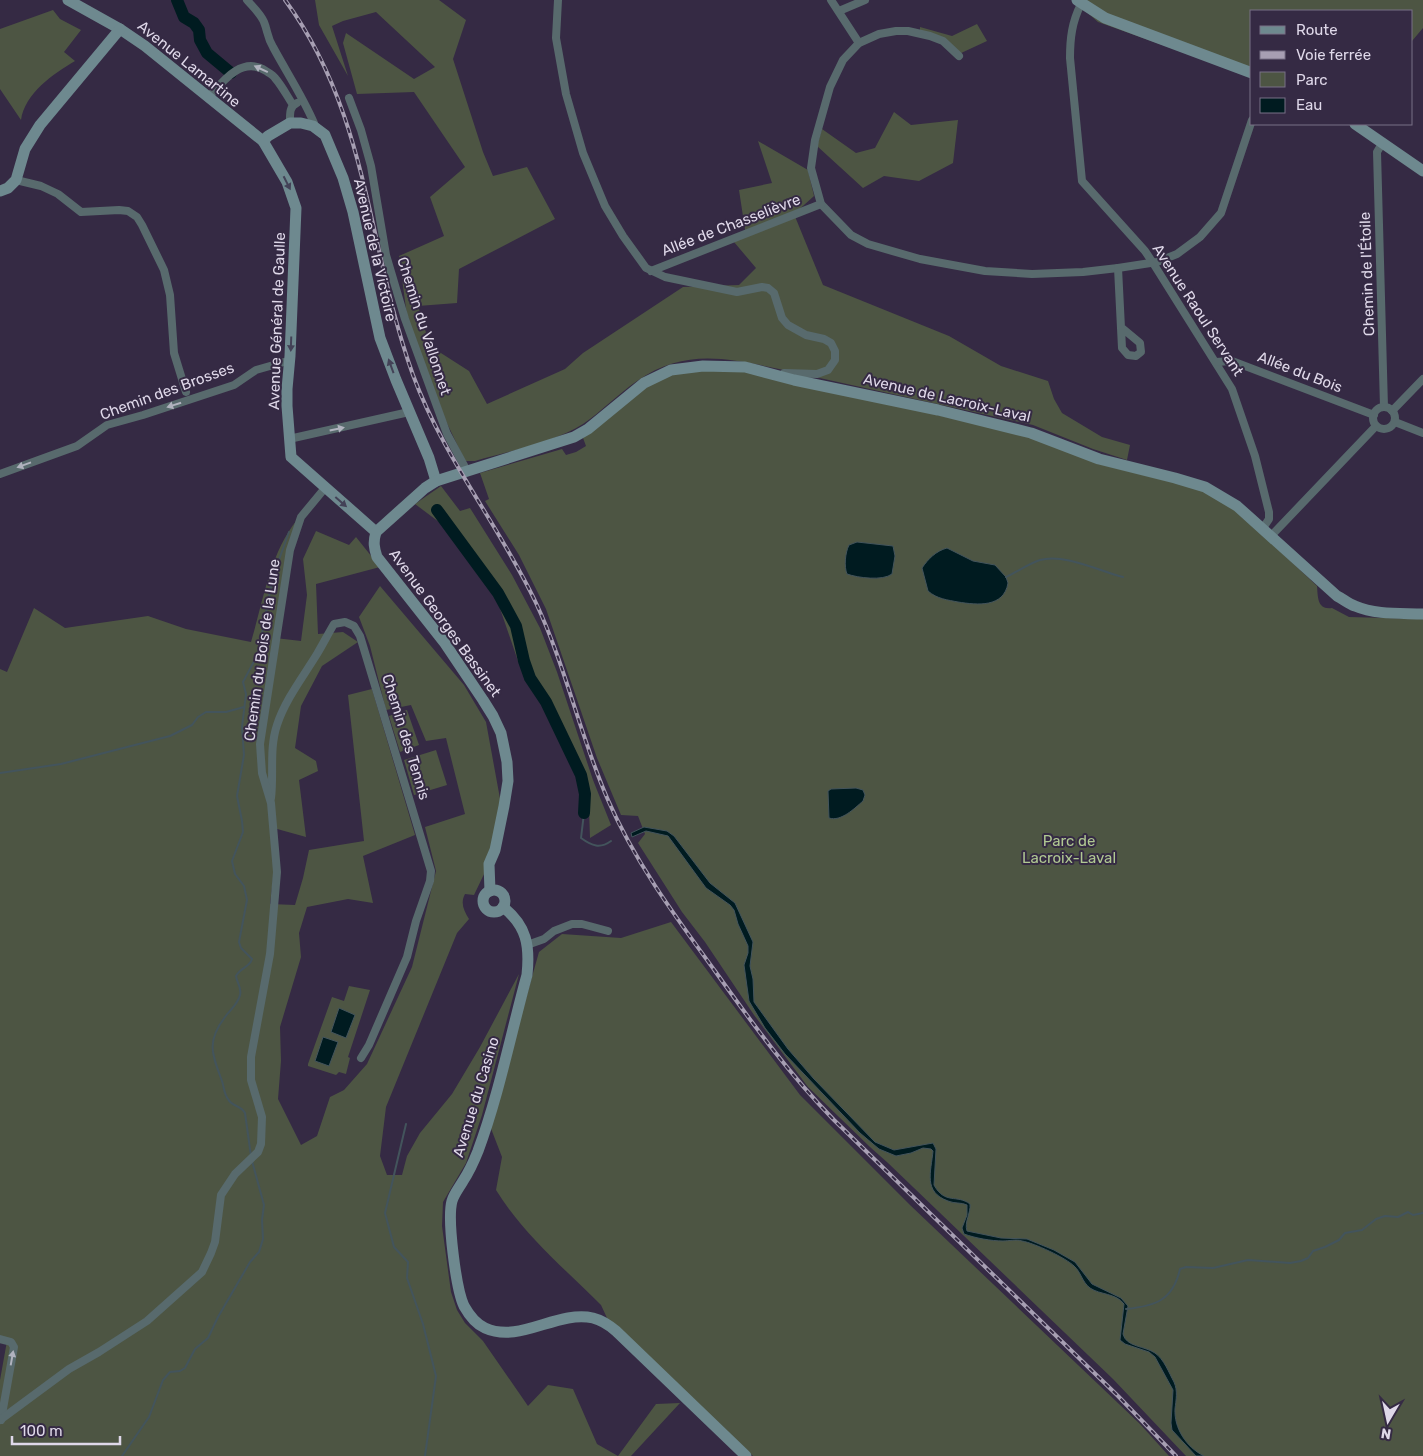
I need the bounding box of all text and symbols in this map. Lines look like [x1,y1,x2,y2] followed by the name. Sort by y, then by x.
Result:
[1250,10,1413,125] legend
[134,17,244,111] street label: Avenue Lamartine
[1296,21,1338,39] text: Route
[1296,46,1371,64] text: Voie ferrée
[254,65,269,74] one-way arrow
[1296,71,1328,89] text: Parc
[1296,96,1322,114] text: Eau
[283,176,291,191] one-way arrow
[350,177,400,323] street label: Avenue de la Victoire
[659,190,803,260] street label: Allée de Chasselièvre
[1356,212,1378,336] street label: Chemin de l'Étoile
[265,232,289,410] street label: Avenue Général de Gaulle
[1149,241,1248,380] street label: Avenue Raoul Servant
[393,255,455,397] street label: Chemin du Vallonnet
[287,336,295,352] one-way arrow
[1255,348,1345,397] street label: Allée du Bois
[97,358,237,424] street label: Chemin des Brosses
[387,359,394,374] one-way arrow
[862,370,1032,426] street label: Avenue de Lacroix-Laval
[166,402,181,409] one-way arrow
[329,424,345,432] one-way arrow
[17,462,32,469] one-way arrow
[334,496,346,508] one-way arrow
[385,546,505,700] street label: Avenue Georges Bassinet
[240,558,284,742] street label: Chemin du Bois de la Lune
[378,672,434,802] street label: Chemin des Tennis
[1022,832,1116,867] park label: Parc de Lacroix-Laval
[449,1035,503,1159] street label: Avenue du Casino
[8,1349,16,1365] one-way arrow
[1363,1396,1413,1446] north arrow
[12,1414,120,1446] scale bar
[20,1422,62,1440] text: 100 m
[1380,1424,1392,1443] text: N

